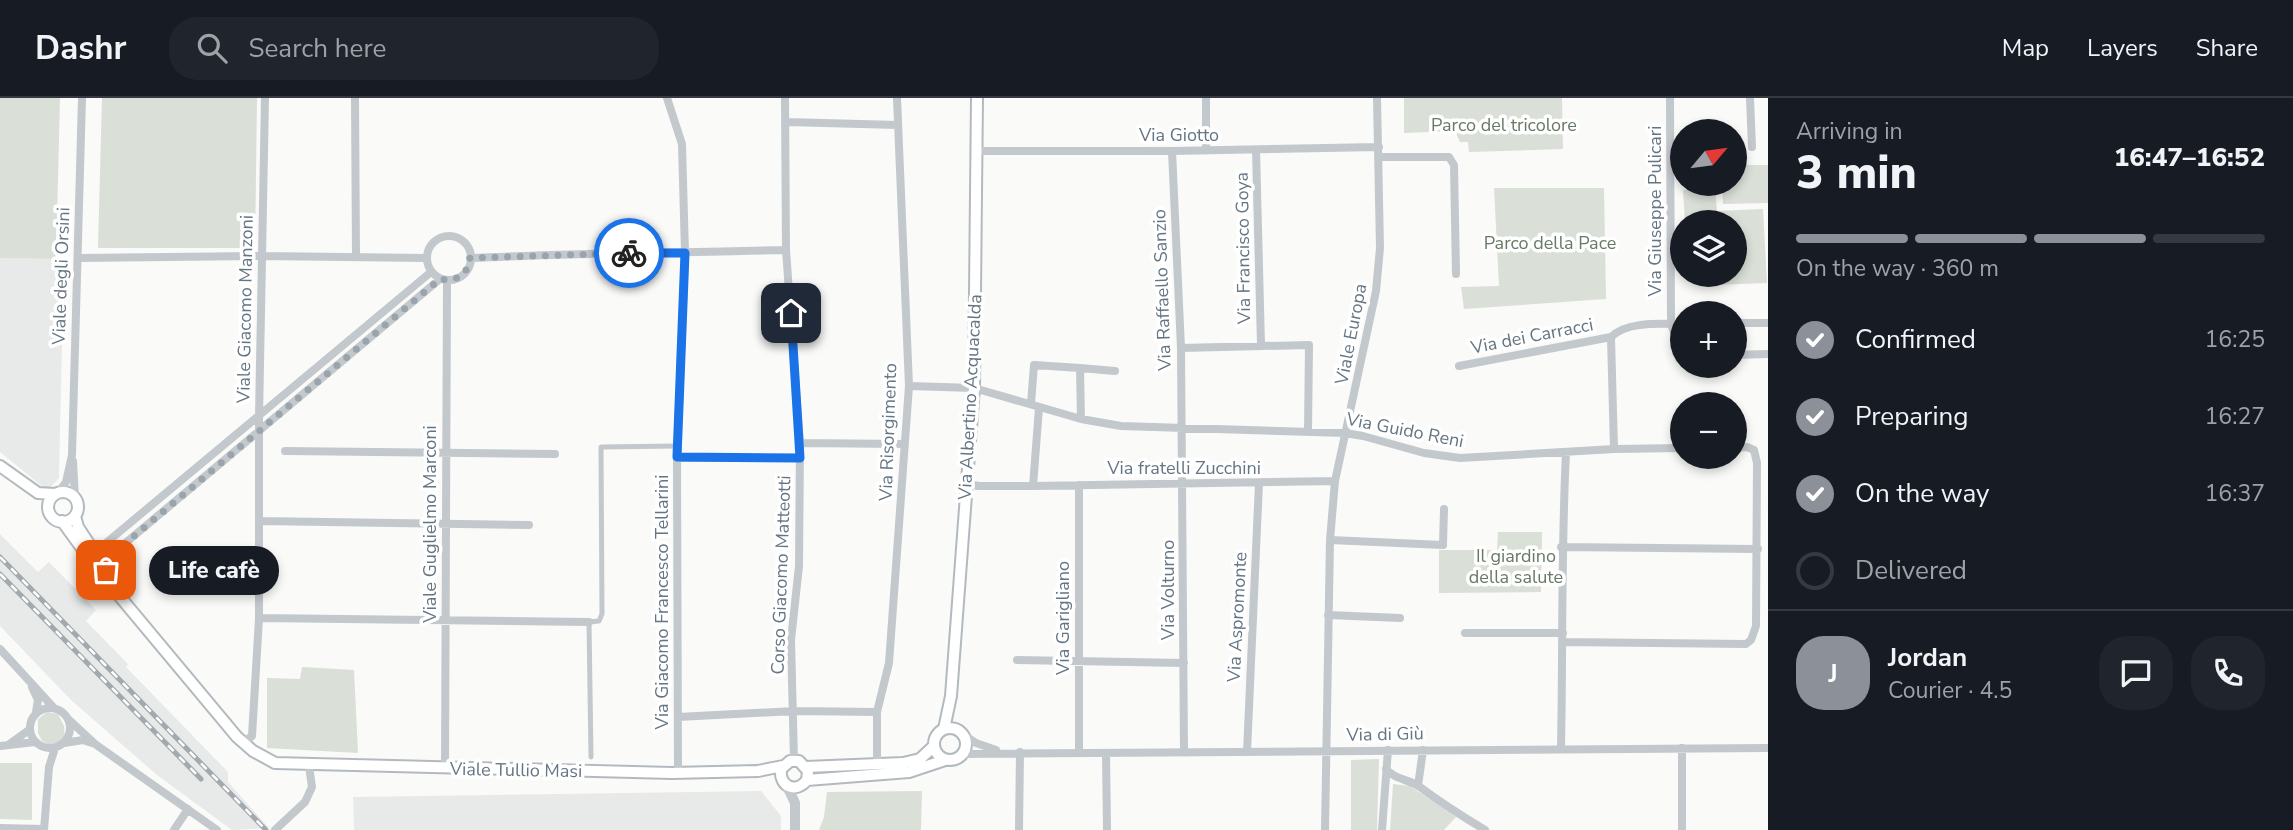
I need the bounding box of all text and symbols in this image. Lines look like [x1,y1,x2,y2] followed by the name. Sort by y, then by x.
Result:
[169,17,659,80] search box
[35,26,127,71] text: Dashr
[193,29,231,67] icon: search
[249,31,386,66] text: Search here
[2002,32,2049,64] text: Map
[2087,32,2158,64] text: Layers
[2196,32,2258,64] text: Share
[1431,113,1577,137] park label: Parco del tricolore
[1796,116,1903,147] text: Arriving in
[1670,119,1746,196] north arrow
[1670,119,1747,469] map controls
[1138,123,1219,147] street label: Via Giotto
[1643,126,1667,297] street label: Via Giuseppe Pulicari
[2114,140,2265,175] text: 16:47–16:52
[1796,141,1917,204] text: 3 min
[1230,172,1256,325] street label: Via Francisco Goya
[47,207,75,346] street label: Viale degli Orsini
[1147,209,1177,372] street label: Via Raffaello Sanzio
[1670,210,1747,287] button: layers
[231,215,259,404] street label: Viale Giacomo Manzoni
[594,218,664,288] courier
[1484,231,1616,255] park label: Parco della Pace
[610,234,648,272] icon: bike
[1796,253,1999,284] text: On the way · 360 m
[1329,281,1373,388] street label: Viale Europa
[761,283,821,343] pin
[772,294,810,332] icon: home
[953,294,987,501] street label: Via Albertino Acquacalda
[1670,301,1747,378] button: +
[1468,312,1595,360] street label: Via dei Carracci
[1796,321,1834,359] icon: check
[1855,322,1976,357] text: Confirmed
[2205,324,2265,355] text: 16:25
[874,363,902,502] street label: Via Risorgimento
[1670,392,1747,469] button: −
[1796,398,1834,436] icon: check
[1855,399,1968,434] text: Preparing
[2205,401,2265,432] text: 16:27
[1343,407,1466,453] street label: Via Guido Reni
[418,425,442,624] street label: Viale Guglielmo Marconi
[1106,456,1261,480] street label: Via fratelli Zucchini
[650,475,674,730] street label: Via Giacomo Francesco Tellarini
[766,475,796,675] street label: Corso Giacomo Matteotti
[1796,475,1834,513] icon: check
[1855,476,1989,511] text: On the way
[2205,478,2265,509] text: 16:37
[76,540,136,600] pin
[1156,540,1180,641] street label: Via Volturno
[1469,544,1563,589] park label: Il giardino della salute
[148,546,278,594] callout: Life cafè
[87,551,125,589] icon: bag
[1222,551,1252,684] street label: Via Aspromonte
[1855,553,1967,588] text: Delivered
[168,555,260,586] text: Life cafè
[1051,561,1075,676] street label: Via Garigliano
[2099,636,2173,710] button: chat
[2191,636,2265,710] button: phone
[1888,640,1967,675] text: Jordan
[1828,656,1838,691] text: J
[1888,675,2012,706] text: Courier · 4.5
[1345,721,1424,747] street label: Via di Giù
[449,757,582,783] street label: Viale Tullio Masi

